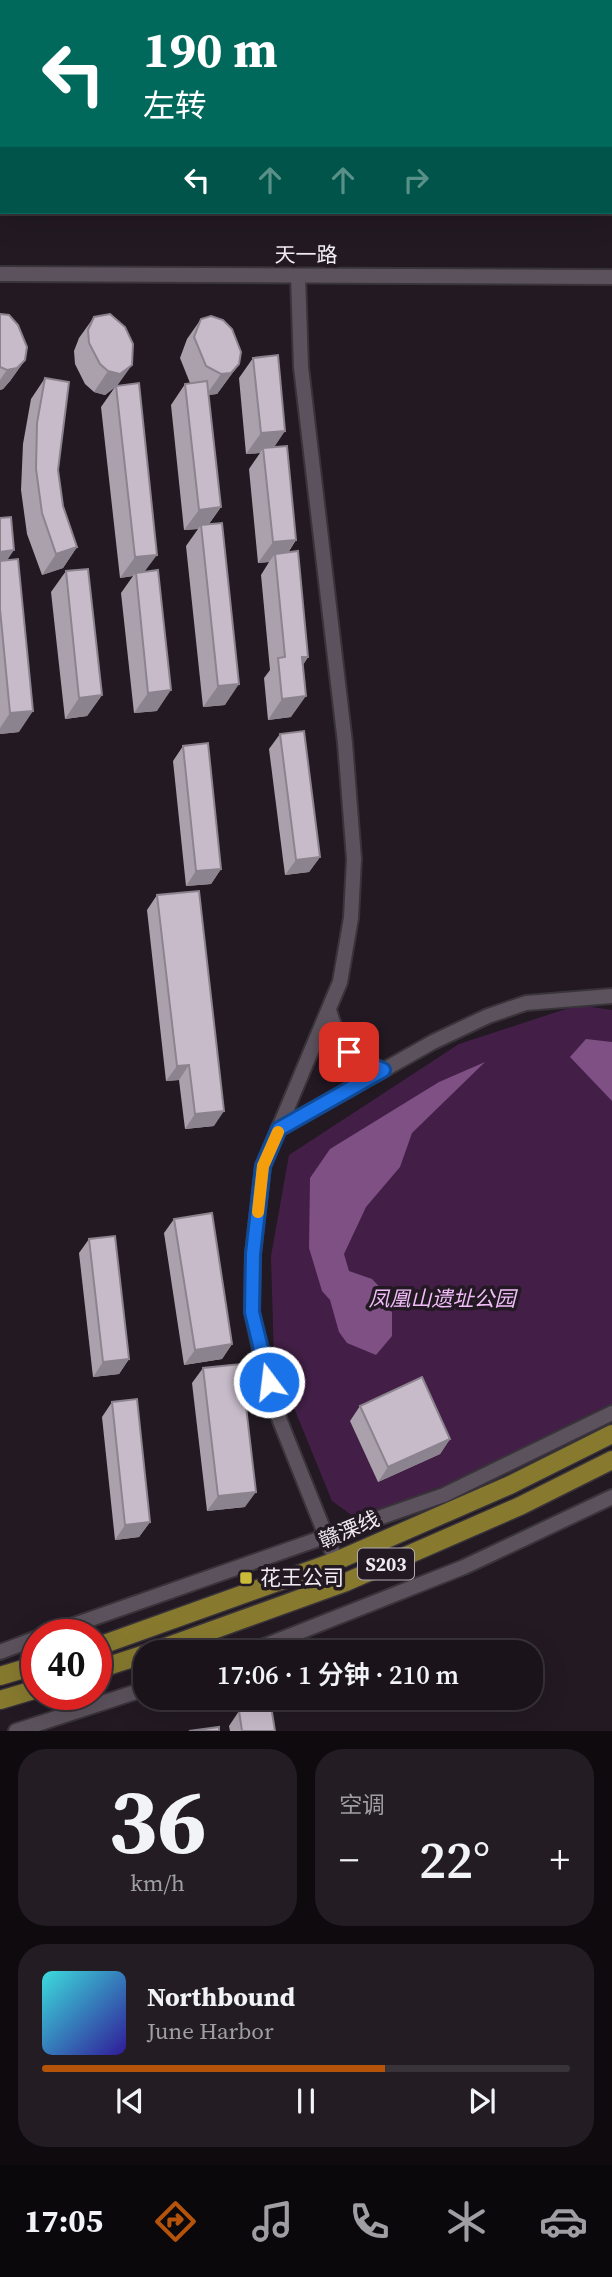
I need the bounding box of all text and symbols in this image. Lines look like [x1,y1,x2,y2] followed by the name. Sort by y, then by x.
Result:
[143,16,278,83] text: 190 m
[28,28,119,119] icon: left
[143,84,207,128] text: 左转
[178,161,216,199] icon: left
[251,161,289,199] icon: ahead
[324,161,362,199] icon: ahead
[397,161,435,199] icon: right
[275,240,338,269] street label: 天一路
[319,1022,379,1082] pin
[330,1033,368,1071] icon: arrive
[369,1284,518,1313] park label: 凤凰山遗址公园
[232,1345,306,1419] position arrow
[314,1504,383,1555] street label: 赣溧线
[358,1548,414,1580] road number: S203
[260,1563,344,1592] place label: 花王公司
[238,1570,254,1586] marker: 花王公司
[21,1619,112,1710] speed limit sign: 40
[217,1657,459,1693] text: 17:06 · 1 分钟 · 210 m
[108,1759,207,1883] text: 36
[339,1789,385,1821] text: 空调
[419,1824,490,1895] text: 22°
[339,1834,359,1886] text: −
[550,1834,570,1886] text: +
[130,1867,185,1899] text: km/h
[147,1979,295,2015] text: Northbound
[147,2015,274,2047] text: June Harbor
[111,2082,149,2120] icon: previous
[287,2082,325,2120] icon: pause
[463,2082,501,2120] icon: next
[151,2197,200,2246] icon: directions
[248,2197,297,2246] icon: music
[345,2197,394,2246] icon: phone
[442,2197,491,2246] icon: climate
[539,2197,588,2246] icon: car
[24,2199,103,2243] text: 17:05

